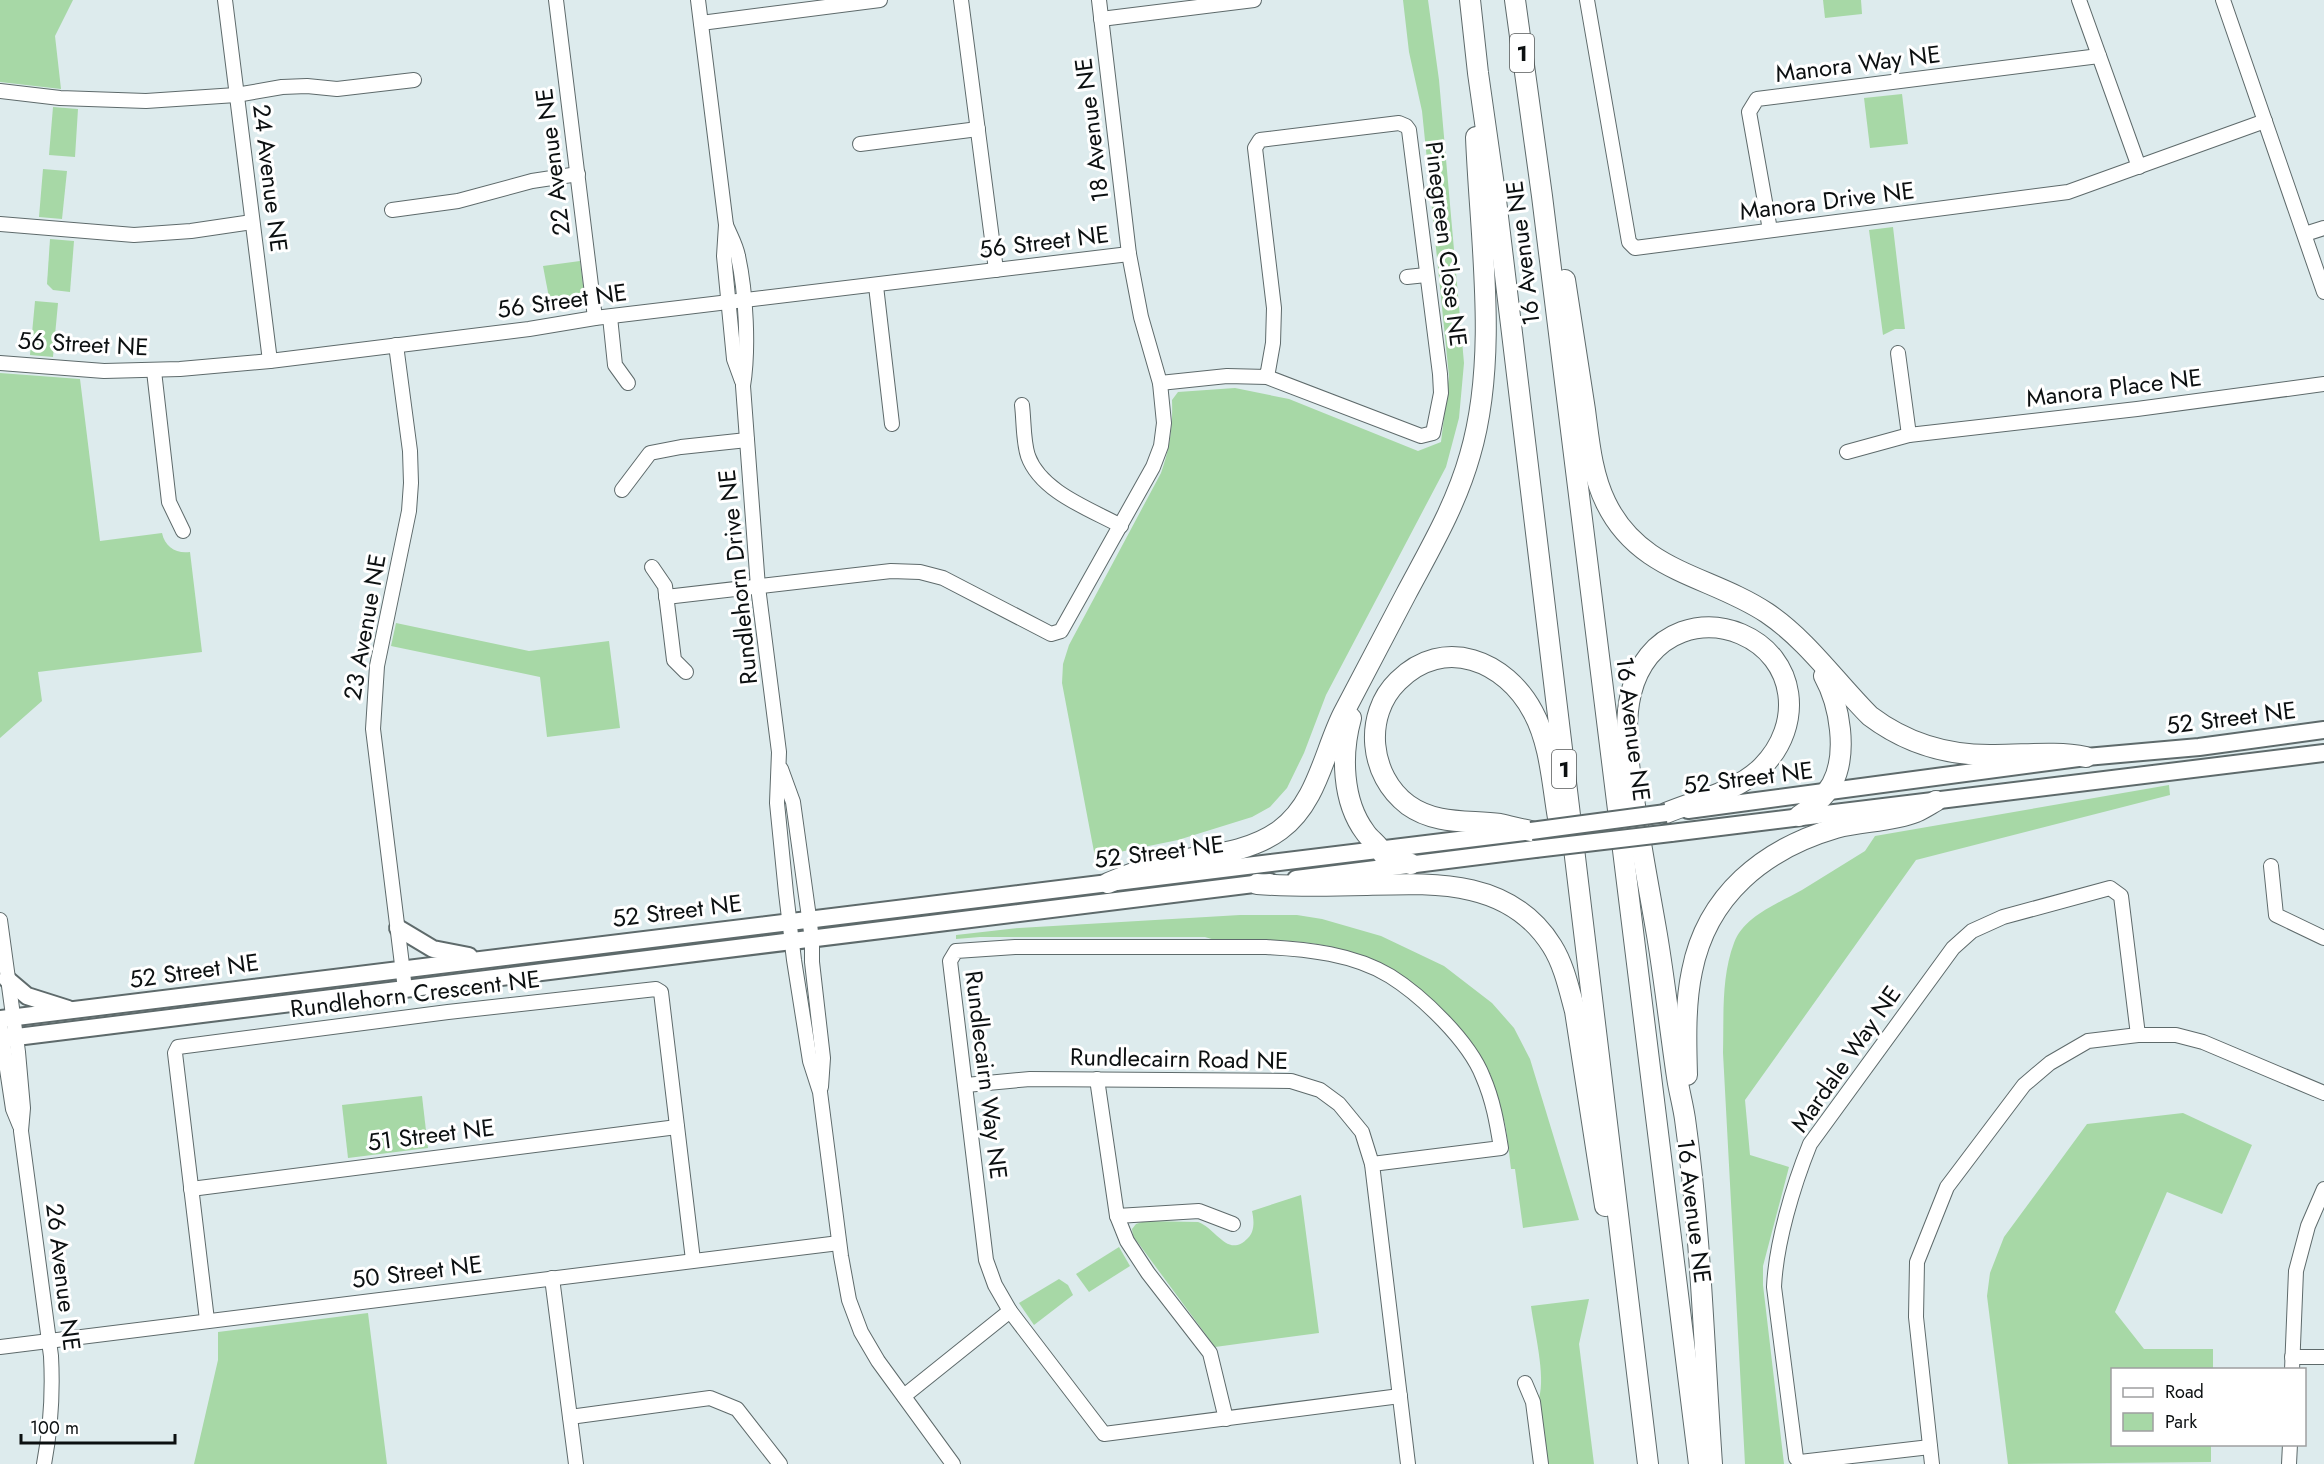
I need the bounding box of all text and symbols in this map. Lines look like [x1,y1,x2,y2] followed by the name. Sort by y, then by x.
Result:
[1510,34,1534,72] road number: 1
[1773,36,1942,91] street label: Manora Way NE
[1065,56,1118,204] street label: 18 Avenue NE
[526,86,579,238] street label: 22 Avenue NE
[244,102,297,254] street label: 24 Avenue NE
[1417,139,1476,349] street label: Pinegreen Close NE
[1737,172,1916,229] street label: Manora Drive NE
[1496,179,1549,327] street label: 16 Avenue NE
[977,216,1111,267] street label: 56 Street NE
[495,274,629,327] street label: 56 Street NE
[17,323,149,364] street label: 56 Street NE
[2024,359,2204,416] street label: Manora Place NE
[709,468,766,686] street label: Rundlehorn Drive NE
[334,551,395,703] street label: 23 Avenue NE
[1607,655,1660,803] street label: 16 Avenue NE
[2164,692,2298,743] street label: 52 Street NE
[1552,750,1576,788] road number: 1
[1681,752,1815,803] street label: 52 Street NE
[1092,826,1226,877] street label: 52 Street NE
[610,885,744,936] street label: 52 Street NE
[127,944,261,997] street label: 52 Street NE
[288,961,542,1026] street label: Rundlehorn Crescent NE
[956,969,1017,1181] street label: Rundlecairn Way NE
[1782,978,1909,1139] street label: Mardale Way NE
[1070,1039,1288,1078] street label: Rundlecairn Road NE
[365,1109,497,1160] street label: 51 Street NE
[1668,1137,1721,1285] street label: 16 Avenue NE
[37,1201,90,1353] street label: 26 Avenue NE
[350,1246,484,1297] street label: 50 Street NE
[2111,1368,2306,1446] legend
[2165,1379,2204,1405] text: Road
[21,1407,176,1445] scale bar
[2165,1409,2197,1435] text: Park
[30,1415,79,1441] text: 100 m

